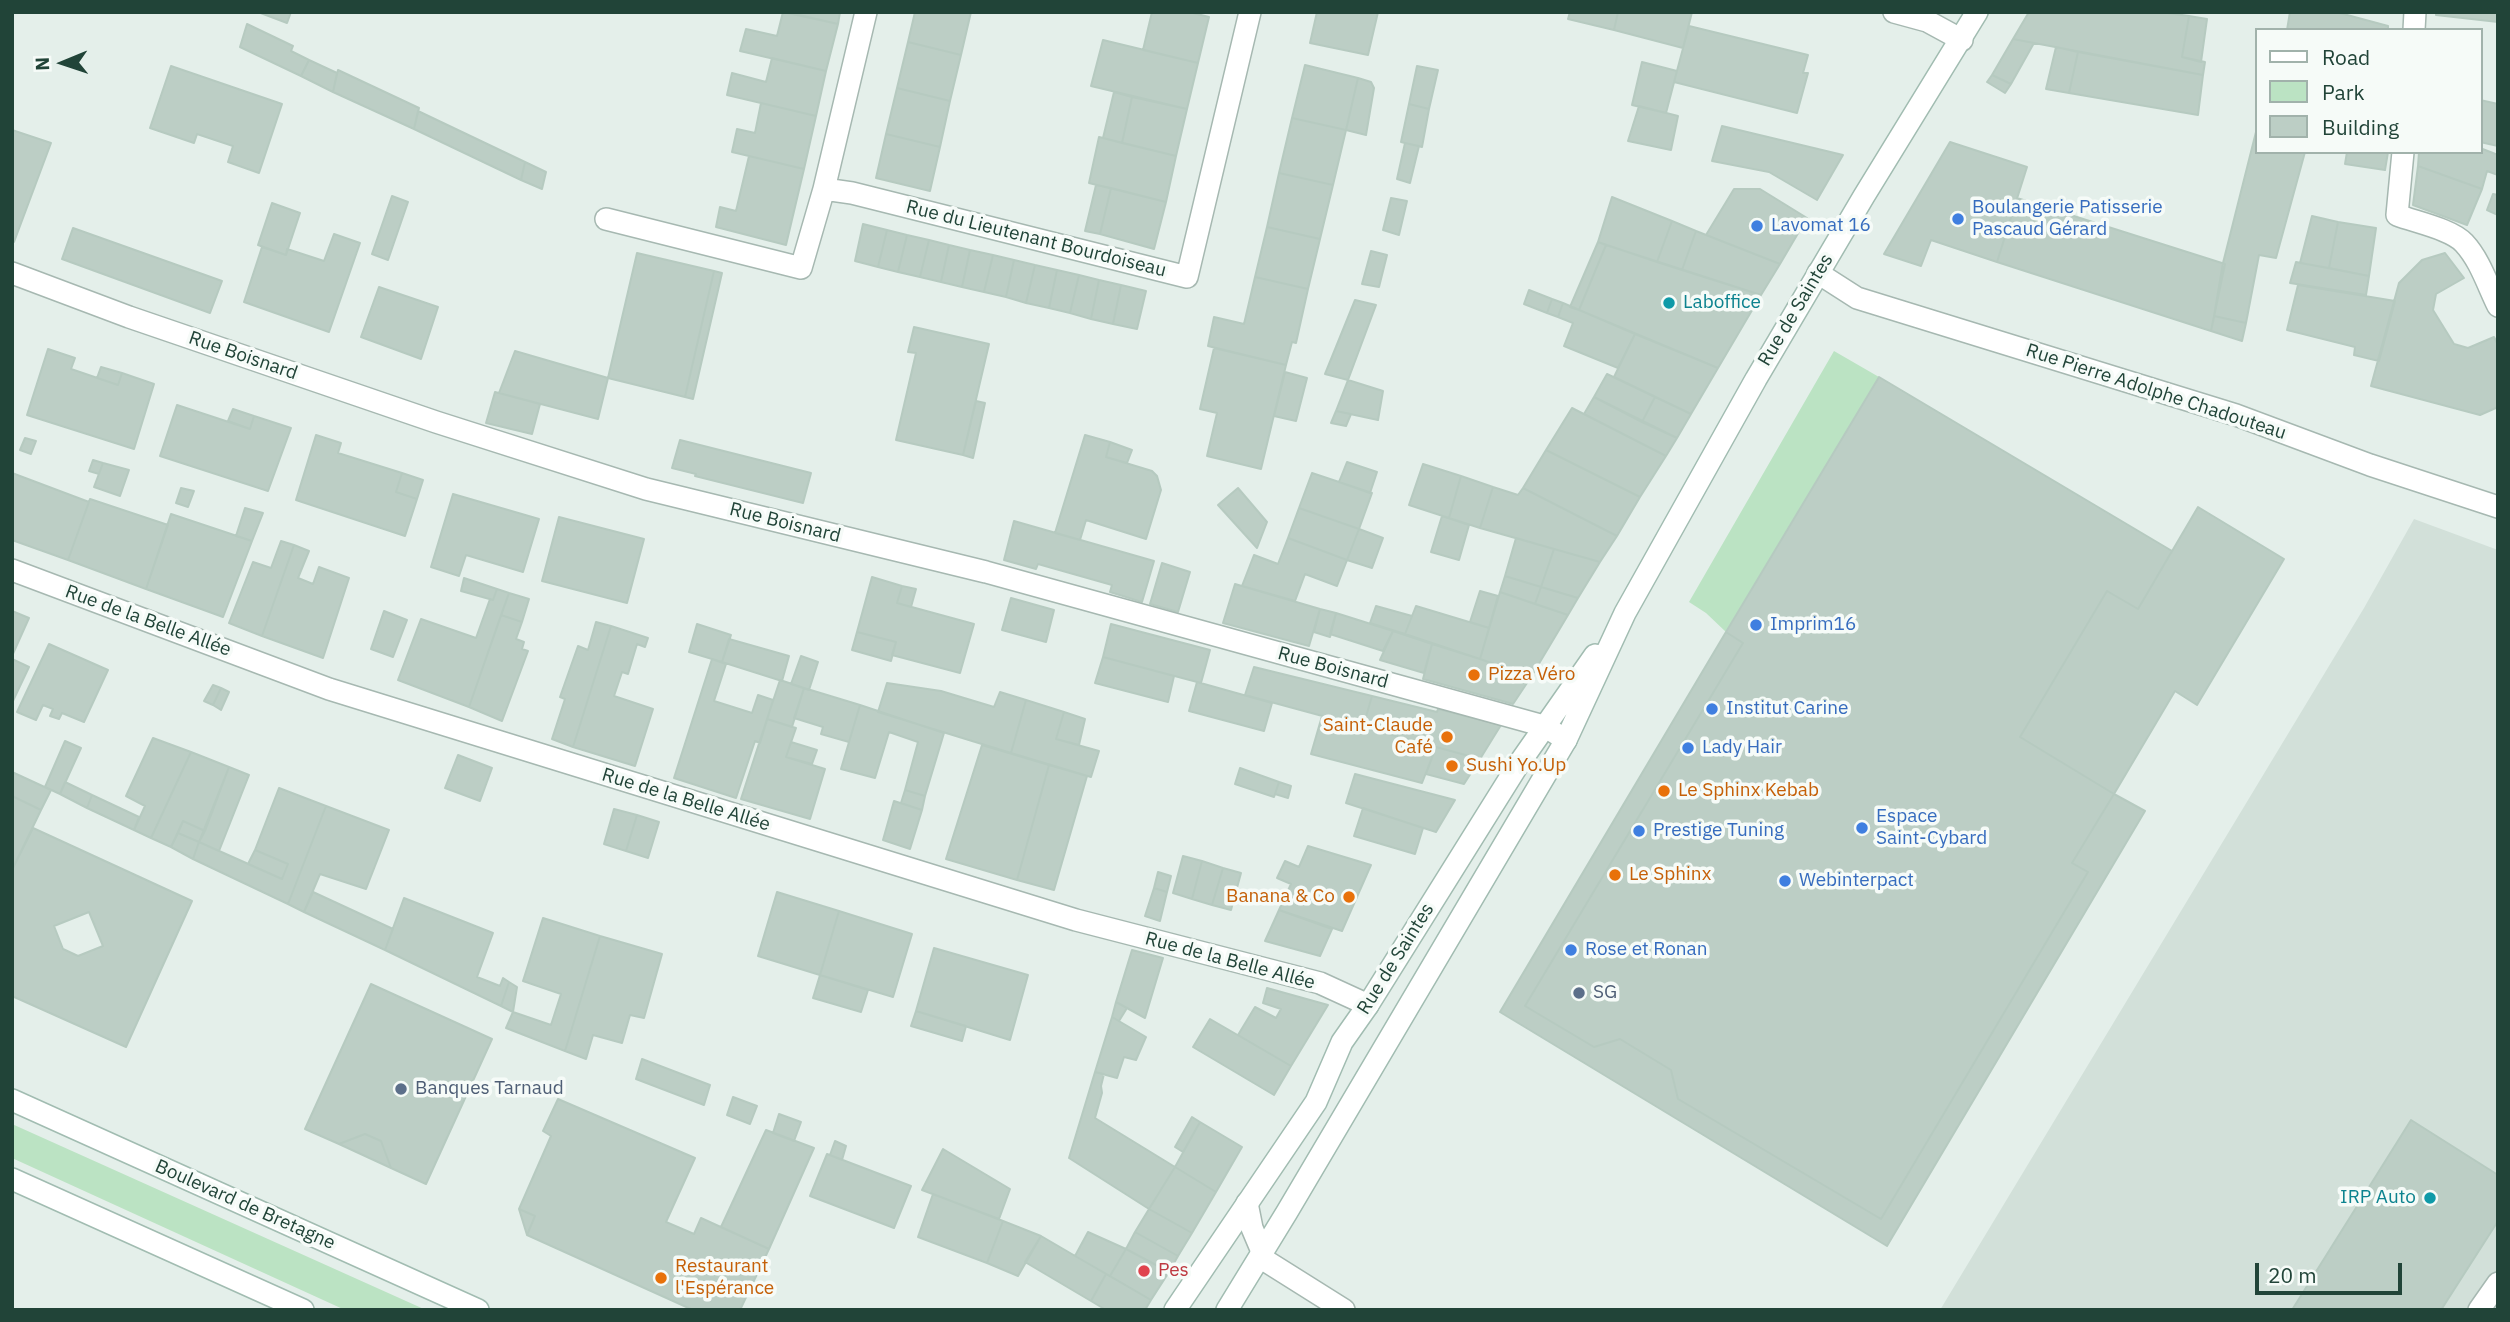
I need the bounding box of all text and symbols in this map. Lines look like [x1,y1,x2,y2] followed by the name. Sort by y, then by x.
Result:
[28,28,98,98] north arrow
[2254,28,2482,154] legend
[2322,43,2370,71] text: Road
[30,56,54,71] text: N
[2322,78,2365,106] text: Park
[2322,113,2399,141] text: Building
[904,196,1168,282] street label: Rue du Lieutenant Bourdoiseau
[1972,197,2163,241] place label: Boulangerie Patisserie Pascaud Gérard
[1950,211,1966,227] marker: Boulangerie Patisserie Pascaud Gérard
[1771,215,1871,237] place label: Lavomat 16
[1749,218,1765,234] marker: Lavomat 16
[1754,250,1838,370] street label: Rue de Saintes
[1683,292,1761,314] place label: Laboffice
[1661,295,1677,311] marker: Laboffice
[186,327,300,385] street label: Rue Boisnard
[2023,339,2289,445] street label: Rue Pierre Adolphe Chadouteau
[727,498,843,548] street label: Rue Boisnard
[62,580,234,662] street label: Rue de la Belle Allée
[1770,614,1856,636] place label: Imprim16
[1748,617,1764,633] marker: Imprim16
[1275,642,1391,694] street label: Rue Boisnard
[1488,664,1575,686] place label: Pizza Véro
[1466,667,1482,683] marker: Pizza Véro
[1726,698,1848,720] place label: Institut Carine
[1704,701,1720,717] marker: Institut Carine
[1323,715,1433,759] place label: Saint-Claude Café
[1439,729,1455,745] marker: Saint-Claude Café
[1702,737,1782,759] place label: Lady Hair
[1680,740,1696,756] marker: Lady Hair
[1466,755,1566,777] place label: Sushi Yo.Up
[1444,758,1460,774] marker: Sushi Yo.Up
[599,764,773,836] street label: Rue de la Belle Allée
[1678,780,1819,802] place label: Le Sphinx Kebab
[1656,783,1672,799] marker: Le Sphinx Kebab
[1876,806,1987,850] place label: Espace Saint-Cybard
[1653,820,1784,842] place label: Prestige Tuning
[1854,820,1870,836] marker: Espace Saint-Cybard
[1631,823,1647,839] marker: Prestige Tuning
[1629,864,1711,886] place label: Le Sphinx
[1607,867,1623,883] marker: Le Sphinx
[1799,870,1914,892] place label: Webinterpact
[1777,873,1793,889] marker: Webinterpact
[1226,886,1335,908] place label: Banana & Co
[1341,889,1357,905] marker: Banana & Co
[1353,899,1439,1019] street label: Rue de Saintes
[1143,927,1317,995] street label: Rue de la Belle Allée
[1585,939,1708,961] place label: Rose et Ronan
[1563,942,1579,958] marker: Rose et Ronan
[1593,982,1617,1004] place label: SG
[1571,985,1587,1001] marker: SG
[415,1078,564,1100] place label: Banques Tarnaud
[393,1081,409,1097] marker: Banques Tarnaud
[151,1155,339,1255] street label: Boulevard de Bretagne
[2340,1187,2416,1209] place label: IRP Auto
[2422,1190,2438,1206] marker: IRP Auto
[2258,1248,2405,1292] scale bar
[675,1256,774,1300] place label: Restaurant l'Espérance
[1158,1260,1189,1282] place label: Pes
[2268,1261,2317,1289] text: 20 m
[1136,1263,1152,1279] marker: Pes
[653,1270,669,1286] marker: Restaurant l'Espérance

